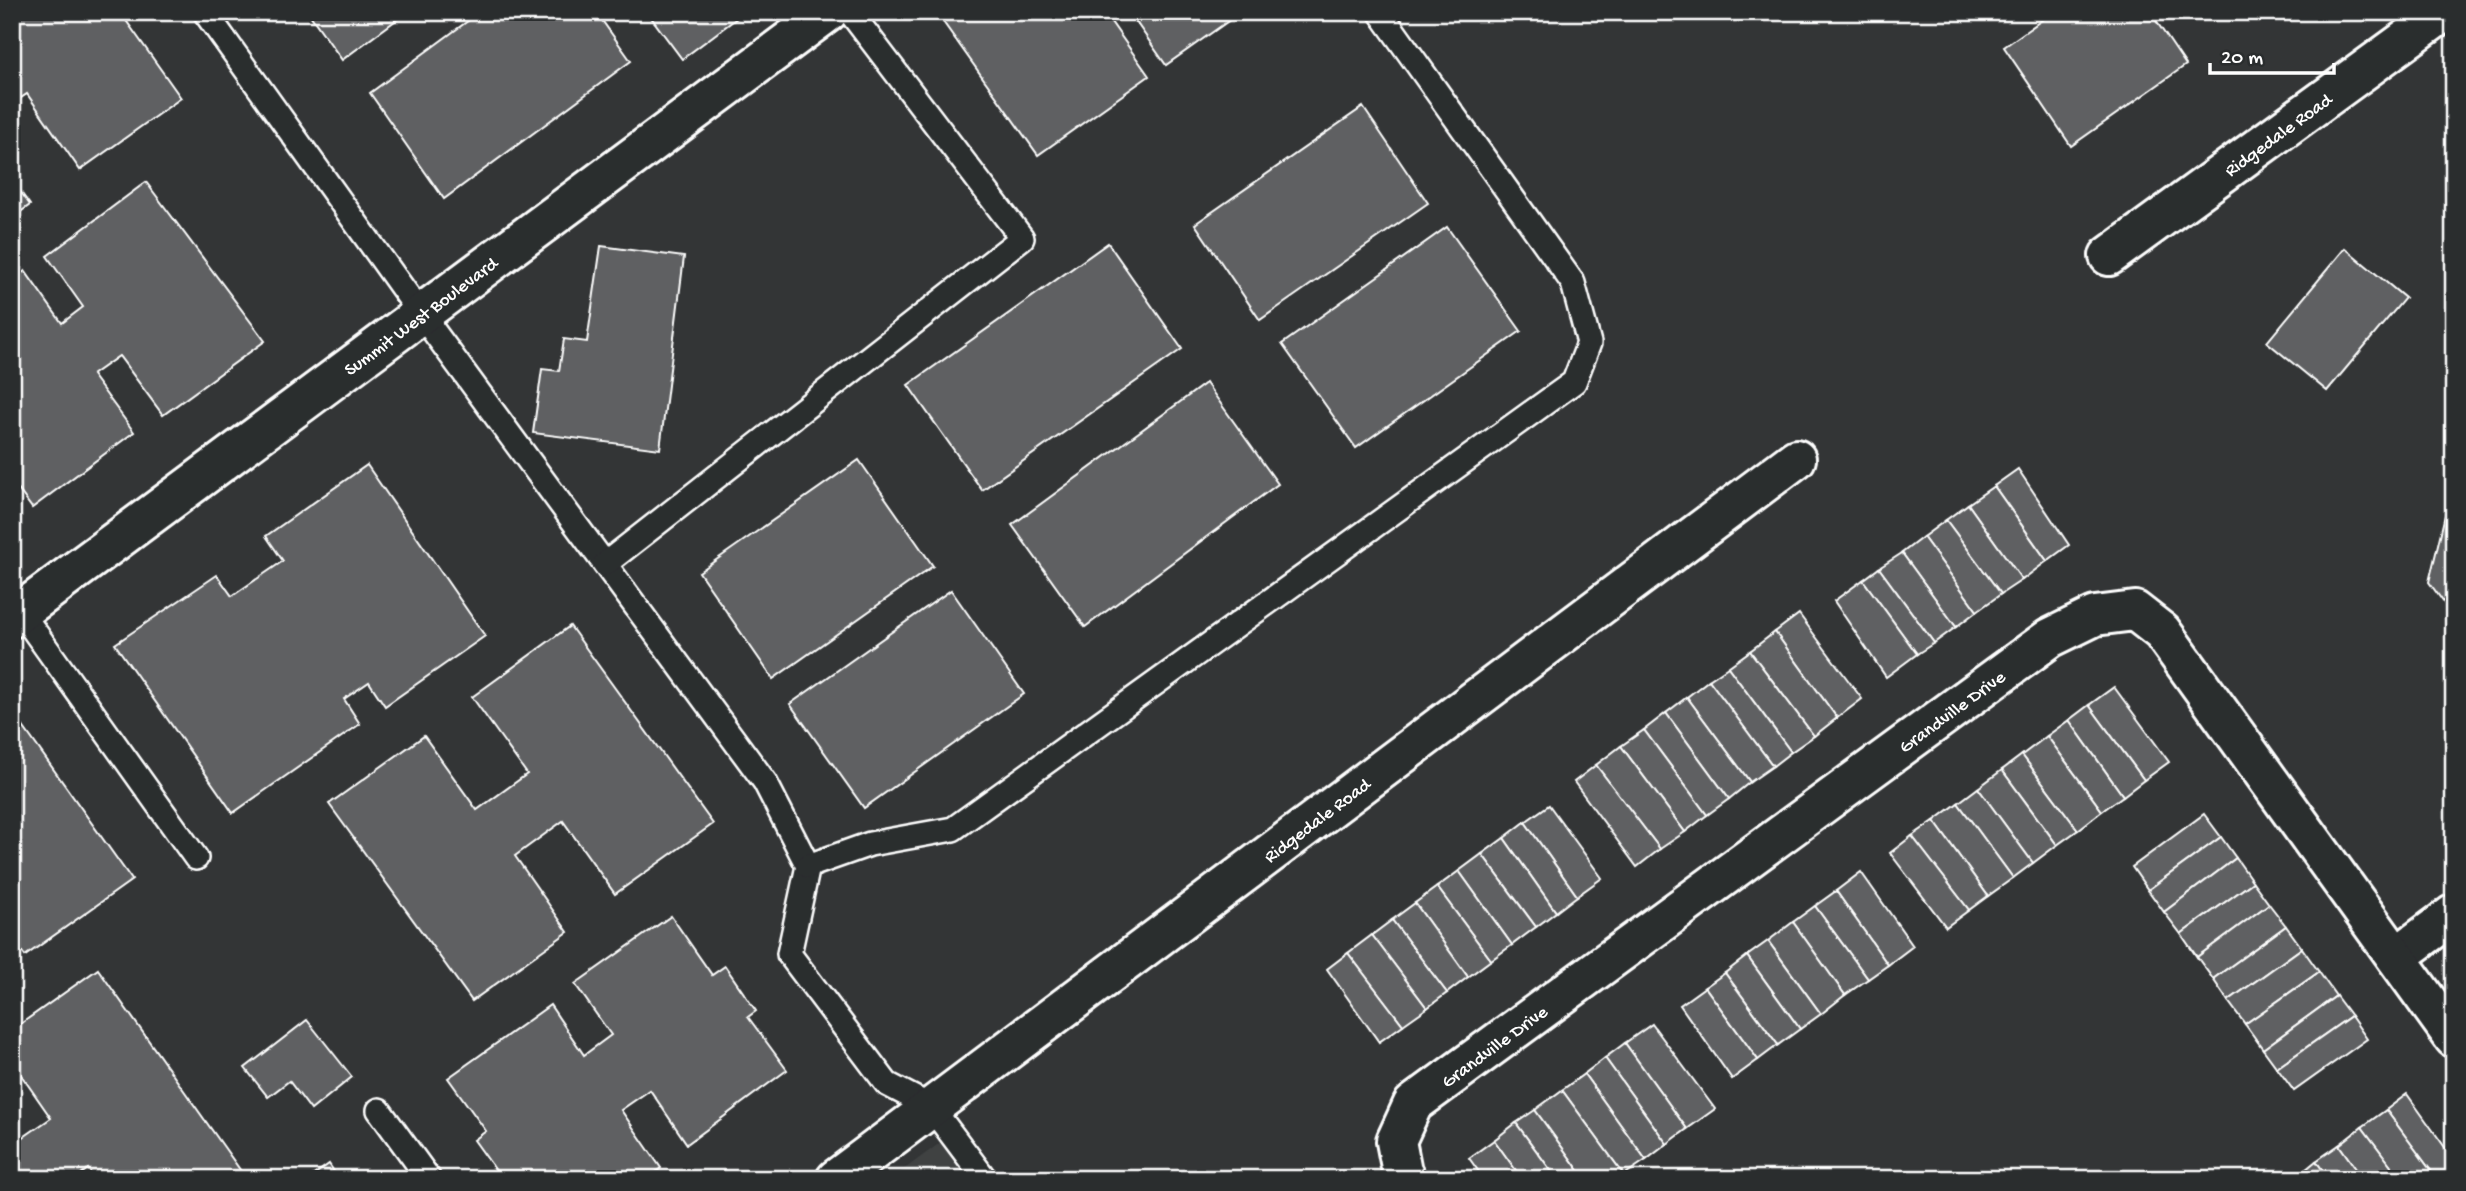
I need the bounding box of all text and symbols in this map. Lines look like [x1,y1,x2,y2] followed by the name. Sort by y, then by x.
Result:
[2210,32,2335,76] scale bar
[2221,47,2263,72] text: 20 m
[2221,88,2339,183] street label: Ridgedale Road
[341,252,505,383] street label: Summit West Boulevard
[1895,667,2011,760] street label: Grandville Drive
[1260,773,1378,869] street label: Ridgedale Road
[1438,1001,1553,1095] street label: Grandville Drive

